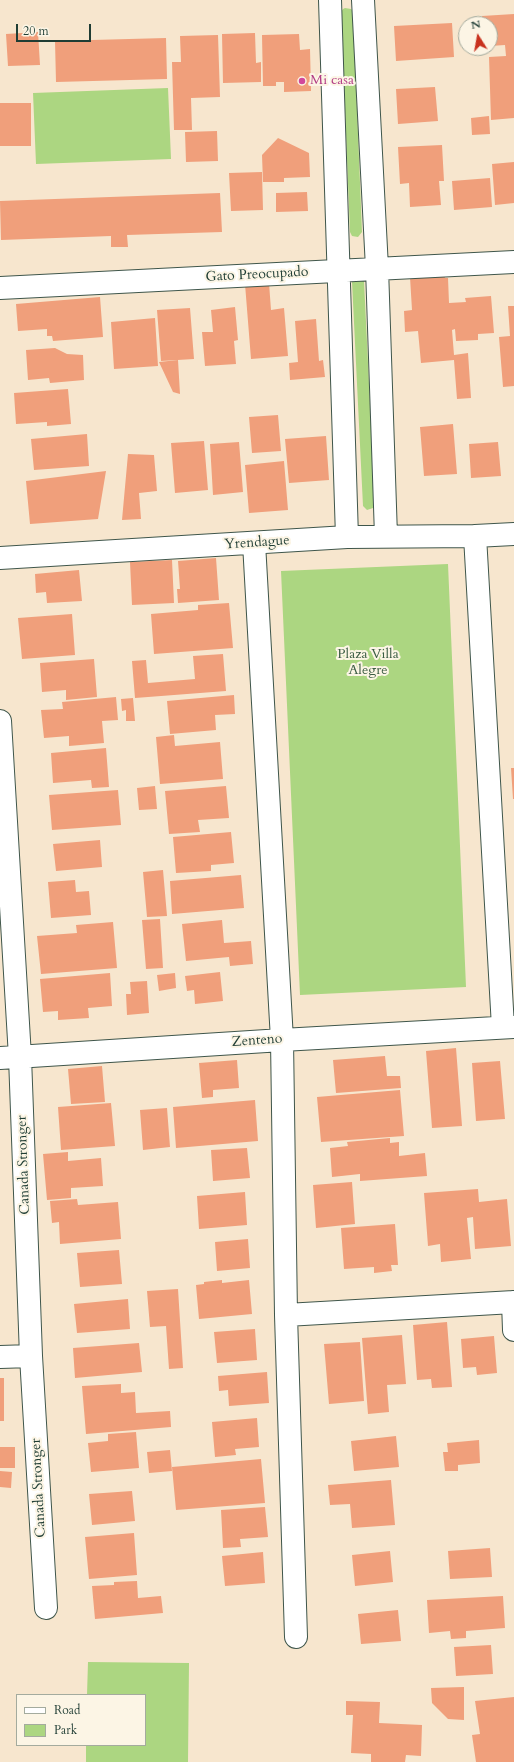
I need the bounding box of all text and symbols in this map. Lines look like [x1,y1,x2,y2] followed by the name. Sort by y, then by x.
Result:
[18,16,93,42] scale bar
[458,16,498,56] north arrow
[470,16,482,33] text: N
[23,23,49,39] text: 20 m
[310,73,354,89] place label: Mi casa
[297,76,307,86] marker: Mi casa
[205,264,309,286] street label: Gato Preocupado
[224,532,290,554] street label: Yrendague
[337,647,399,680] park label: Plaza Villa Alegre
[231,1031,283,1051] street label: Zenteno
[14,1115,34,1215] street label: Canada Stronger
[28,1438,50,1538] street label: Canada Stronger
[16,1694,146,1746] legend
[54,1702,80,1718] text: Road
[54,1722,77,1738] text: Park

